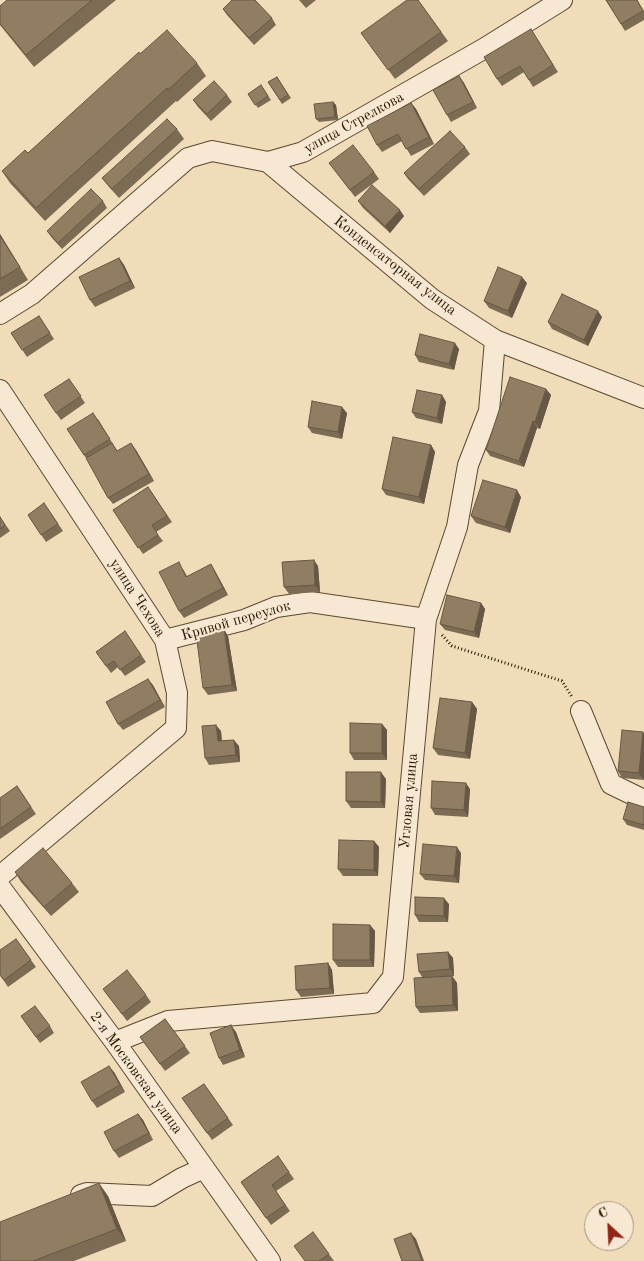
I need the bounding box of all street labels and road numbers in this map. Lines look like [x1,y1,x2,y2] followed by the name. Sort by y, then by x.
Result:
[301,88,407,158] street label: улица Стрелкова
[330,212,460,320] street label: Конденсаторная улица
[105,555,169,641] street label: улица Чехова
[179,597,293,645] street label: Кривой переулок
[396,752,422,850] street label: Угловая улица
[86,1008,186,1138] street label: 2-я Московская улица

